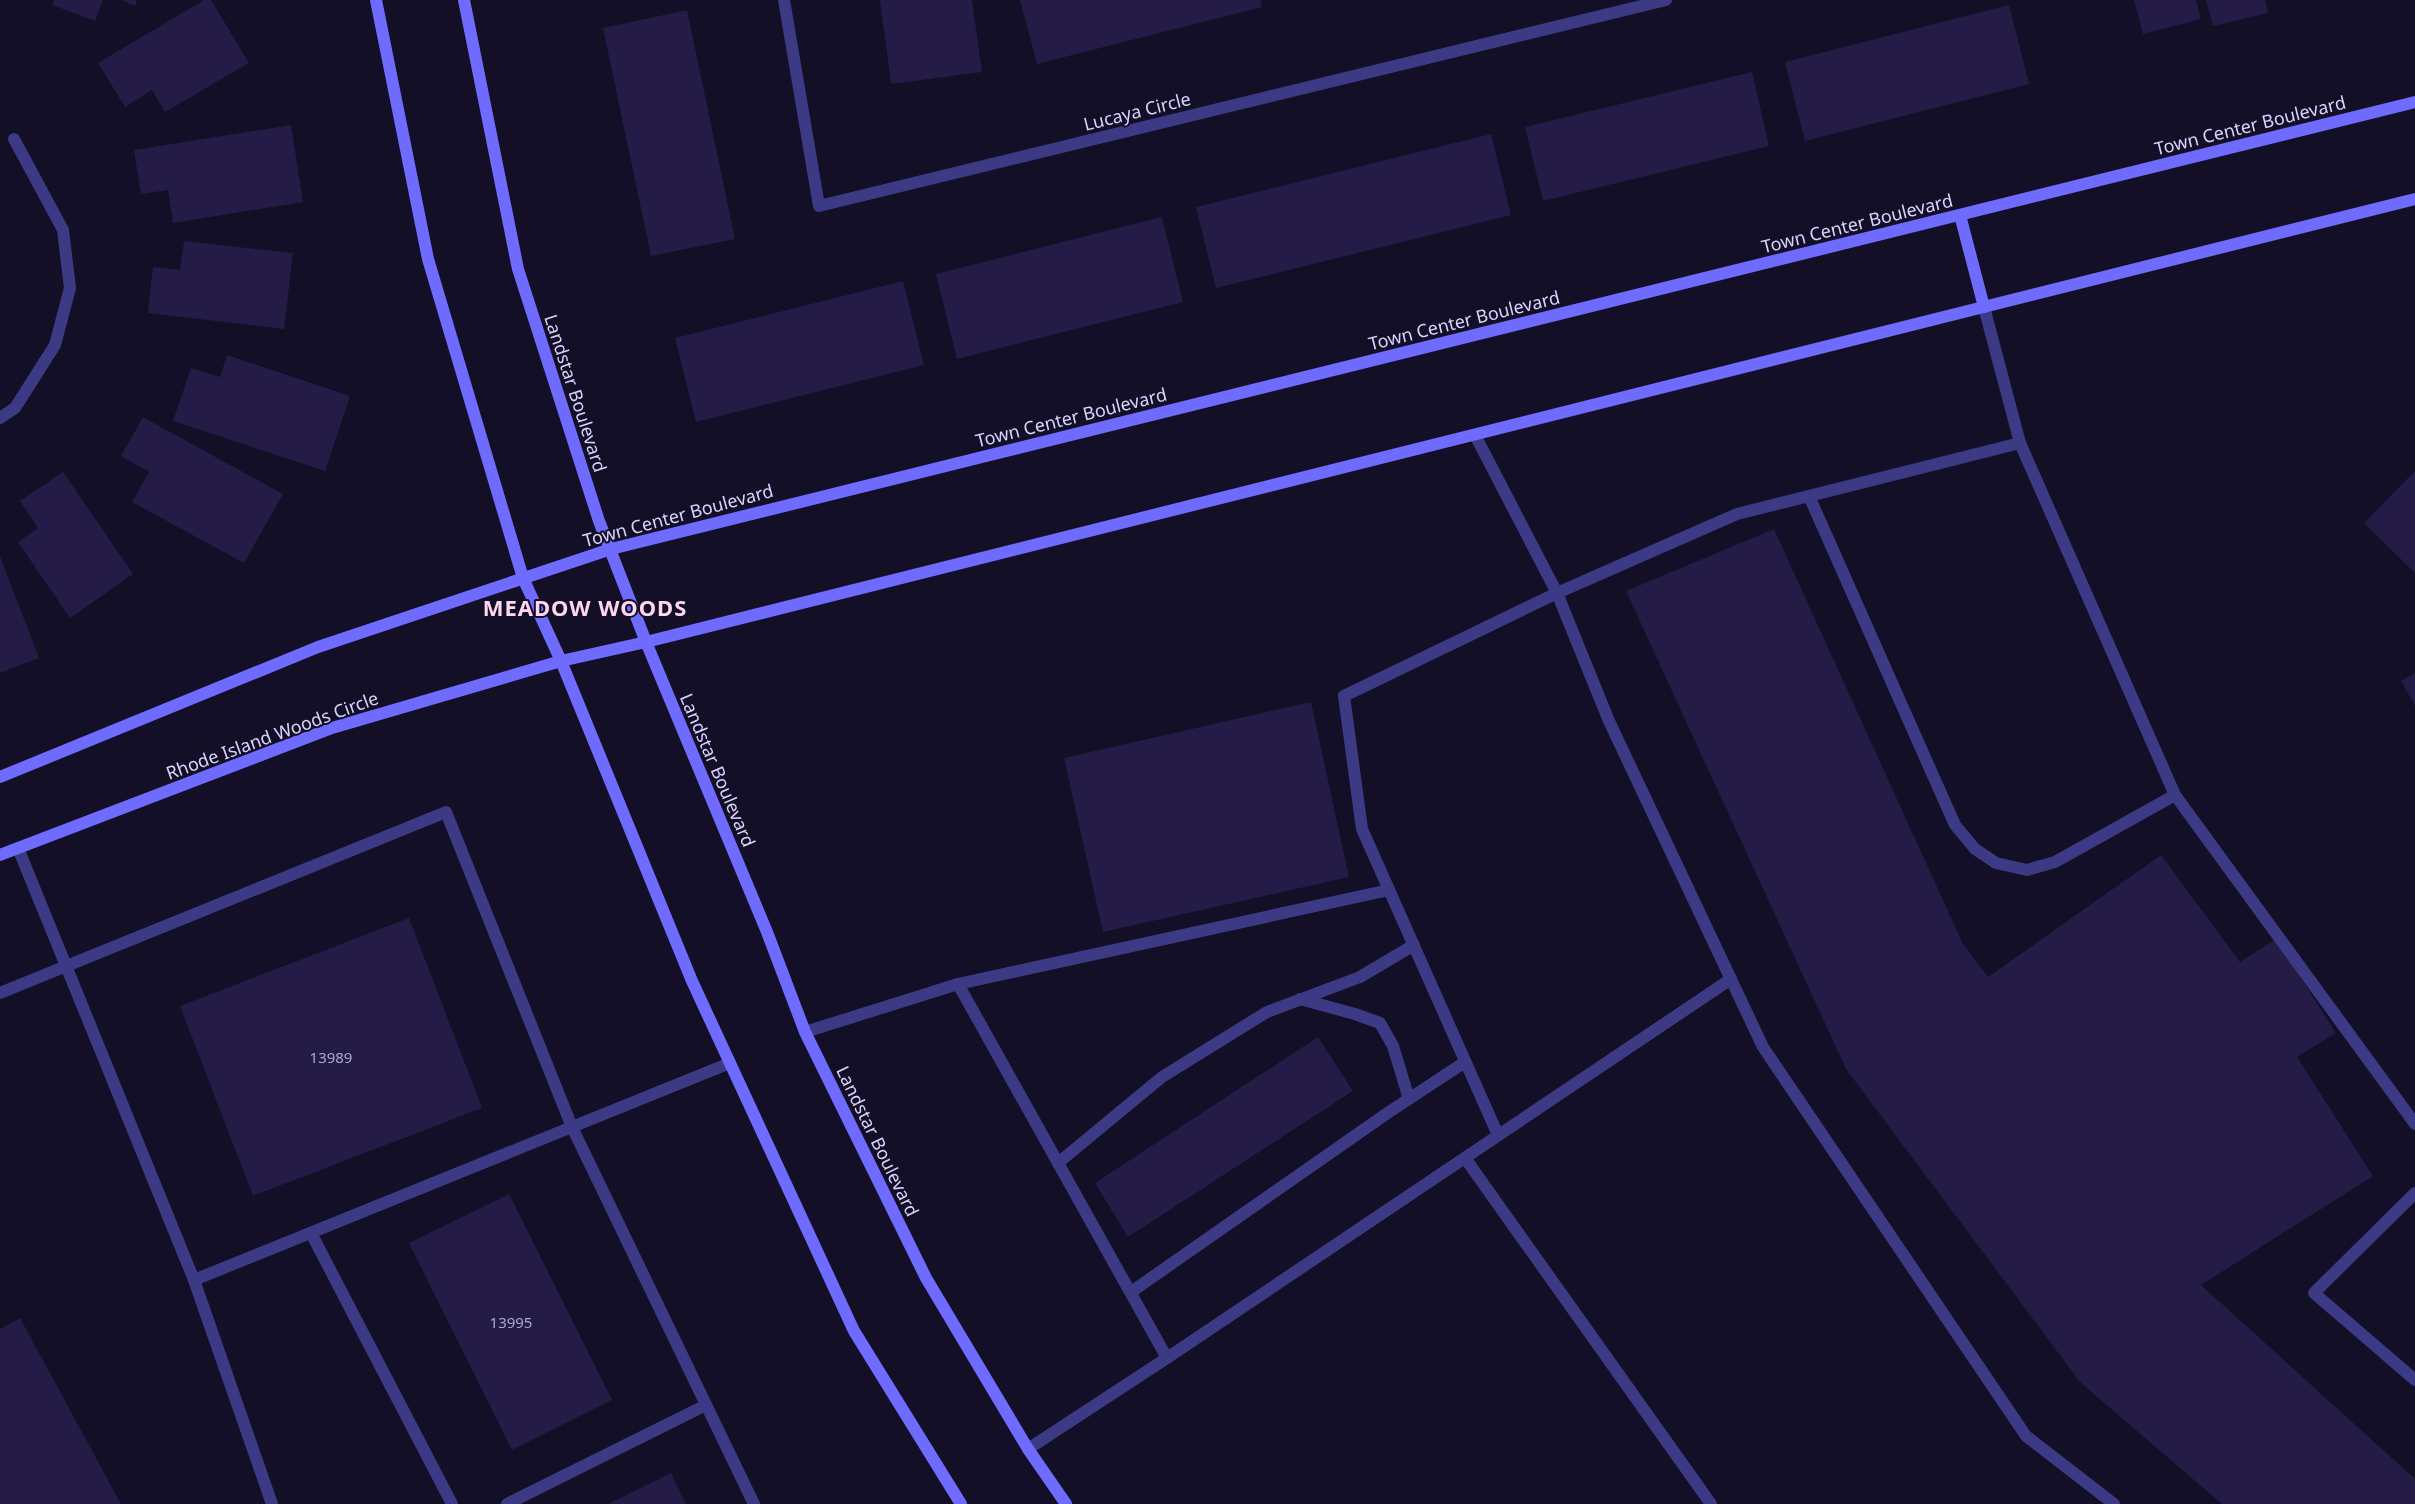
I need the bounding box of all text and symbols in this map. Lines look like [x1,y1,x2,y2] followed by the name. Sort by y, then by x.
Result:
[1081,86,1193,136] street label: Lucaya Circle
[2152,90,2348,160] street label: Town Center Boulevard
[1759,188,1955,258] street label: Town Center Boulevard
[1366,285,1562,355] street label: Town Center Boulevard
[539,311,613,475] street label: Landstar Boulevard
[973,382,1169,452] street label: Town Center Boulevard
[580,478,776,552] street label: Town Center Boulevard
[483,592,687,622] district label: MEADOW WOODS
[162,685,382,785] street label: Rhode Island Woods Circle
[675,690,761,850] street label: Landstar Boulevard
[310,1047,352,1067] house number: 13989
[831,1062,925,1220] street label: Landstar Boulevard
[490,1312,532,1332] house number: 13995

